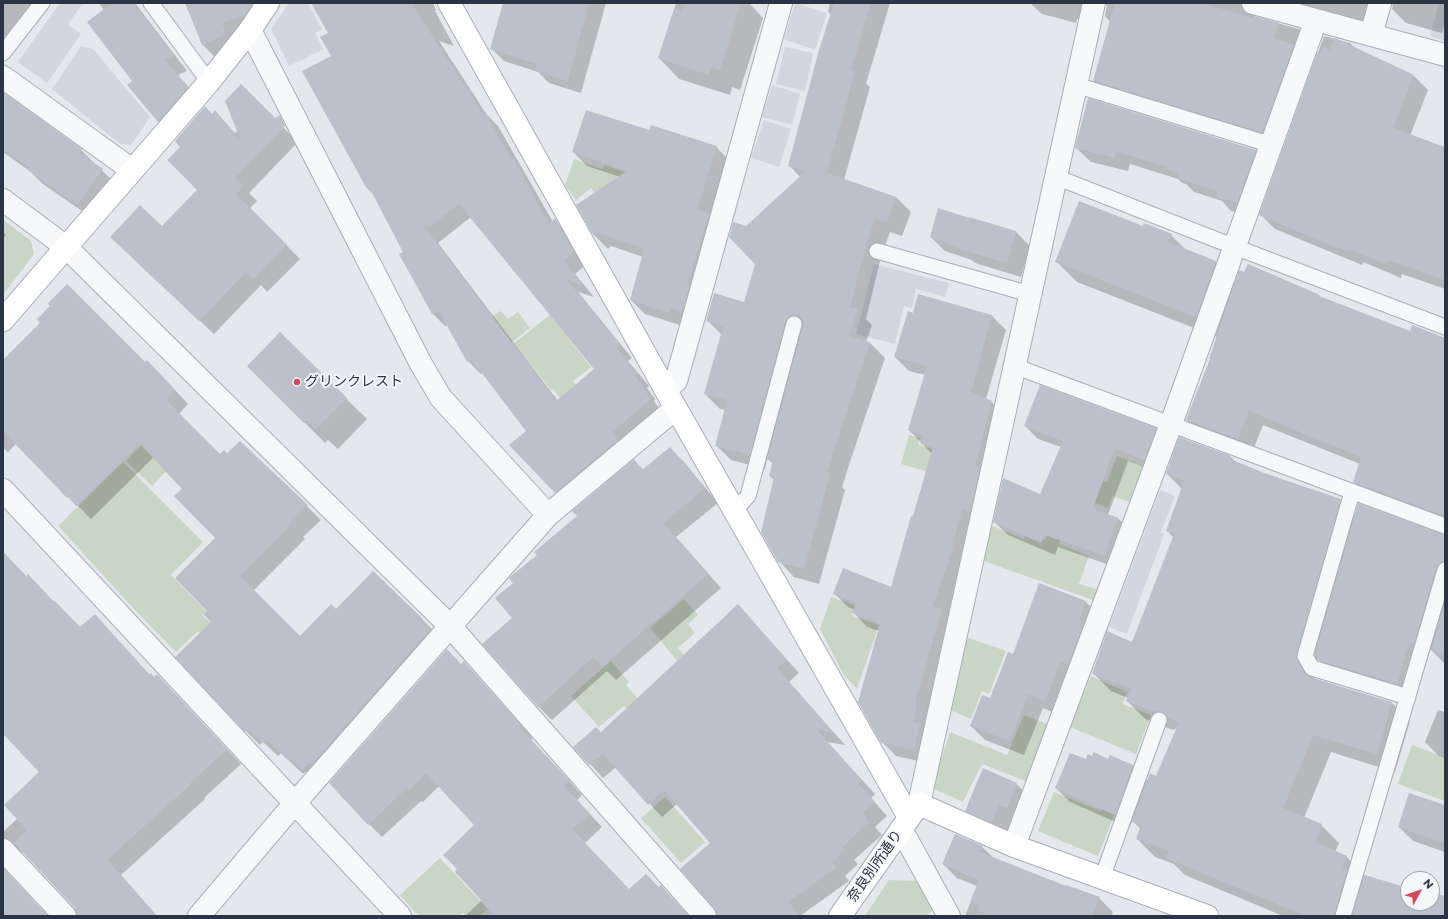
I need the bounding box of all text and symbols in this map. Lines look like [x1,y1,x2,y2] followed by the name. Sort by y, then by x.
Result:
[305,374,403,390] place label: グリンクレスト
[292,377,302,387] marker: グリンクレスト
[844,827,906,905] street label: 奈良別所通り
[1400,871,1440,911] north arrow
[1420,876,1437,892] text: N

